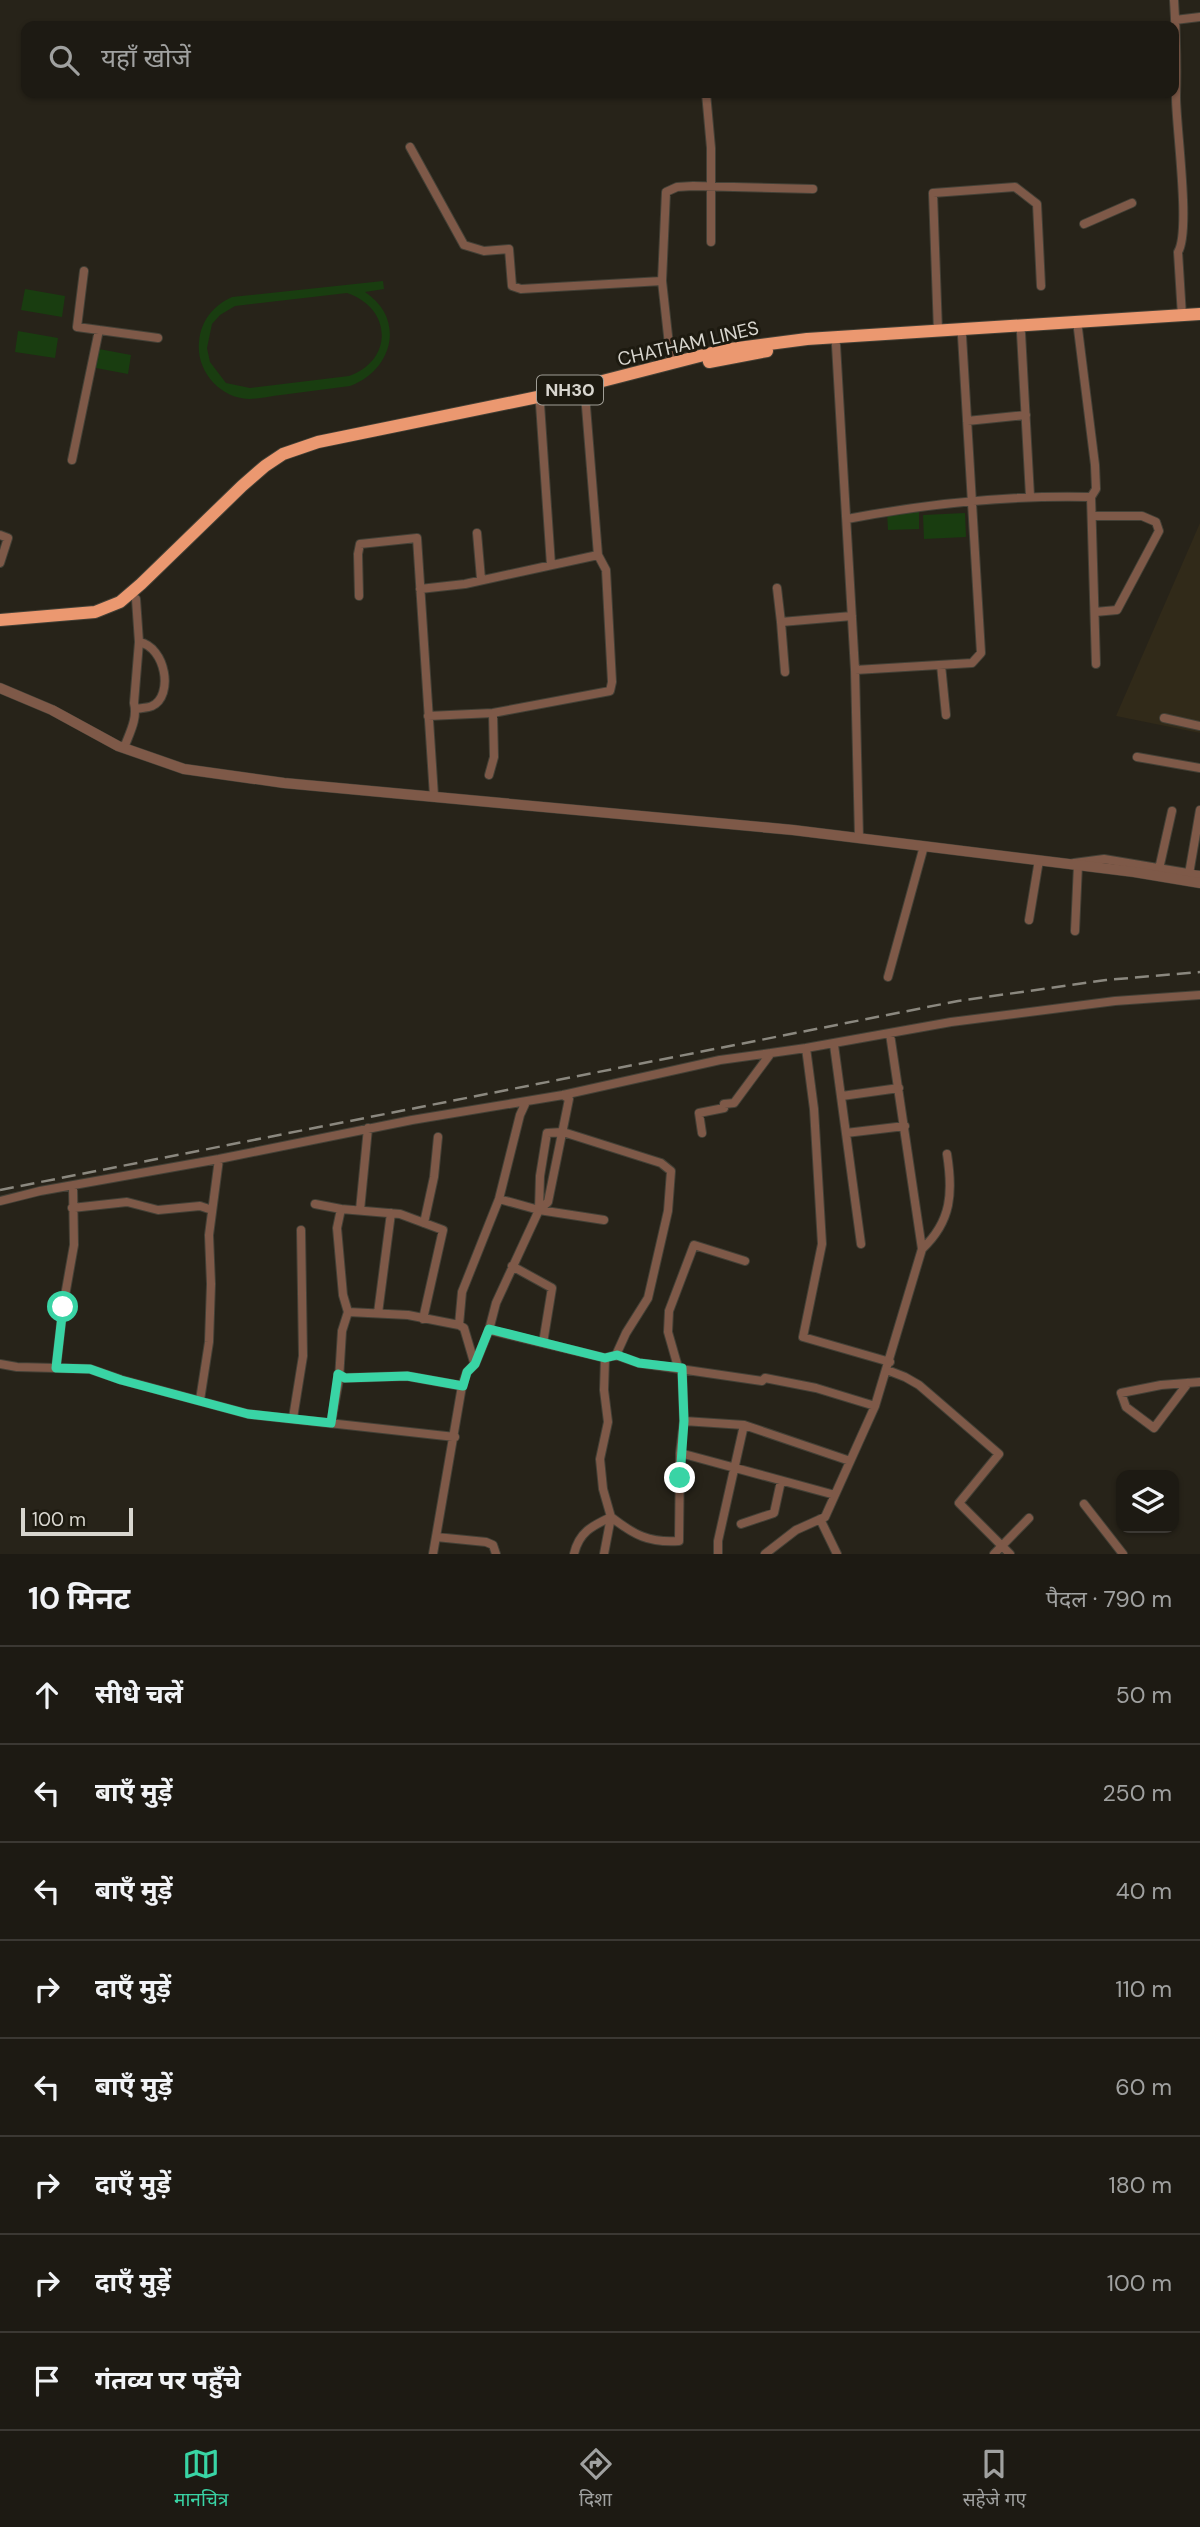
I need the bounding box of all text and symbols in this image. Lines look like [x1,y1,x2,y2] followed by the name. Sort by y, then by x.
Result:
[21,21,1179,98] search box
[45,41,83,79] icon: search
[101,41,191,75] text: यहाँ खोजें
[615,315,761,372] street label: CHATHAM LINES
[537,376,603,404] road number: NH30
[47,1291,78,1322] route start
[664,1462,695,1493] route end
[1116,1470,1179,1533] map controls
[1116,1470,1179,1533] button: layers
[21,1505,133,1537] scale bar
[32,1507,86,1532] text: 100 m
[28,1579,130,1618] text: 10 मिनट
[1046,1584,1172,1614] text: पैदल · 790 m
[28,1676,66,1714] icon: ahead
[95,1677,183,1711] text: सीधे चलें
[1116,1680,1172,1710] text: 50 m
[28,1774,66,1812] icon: left
[95,1775,172,1809] text: बाएँ मुड़ें
[1102,1778,1172,1808] text: 250 m
[28,1872,66,1910] icon: left
[95,1873,172,1907] text: बाएँ मुड़ें
[1116,1876,1172,1906] text: 40 m
[28,1970,66,2008] icon: right
[95,1971,171,2005] text: दाएँ मुड़ें
[1115,1974,1172,2004] text: 110 m
[28,2068,66,2106] icon: left
[95,2069,172,2103] text: बाएँ मुड़ें
[1115,2072,1172,2102] text: 60 m
[28,2166,66,2204] icon: right
[95,2167,171,2201] text: दाएँ मुड़ें
[1108,2170,1172,2200] text: 180 m
[28,2264,66,2302] icon: right
[95,2265,171,2299] text: दाएँ मुड़ें
[1107,2268,1172,2298] text: 100 m
[28,2362,66,2400] icon: arrive
[95,2363,241,2397] text: गंतव्य पर पहुँचे
[174,2445,228,2514] tab: मानचित्र
[577,2445,615,2514] tab: दिशा
[963,2445,1026,2514] tab: सहेजे गए

